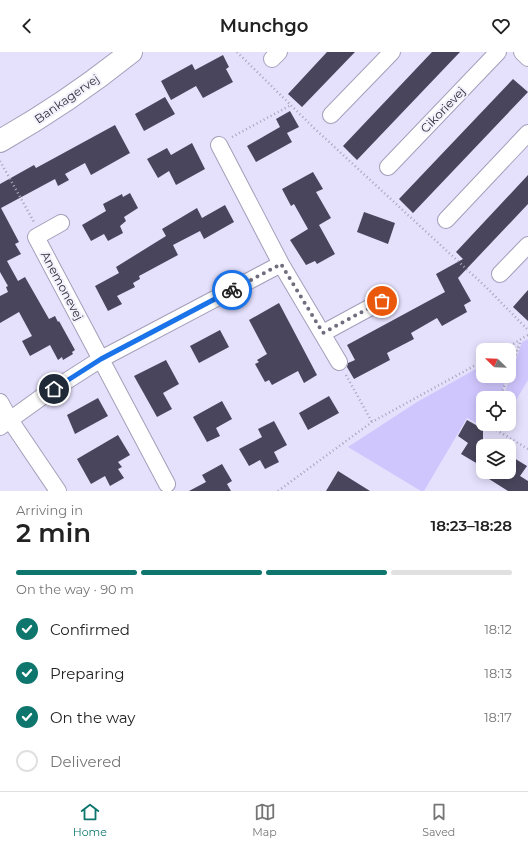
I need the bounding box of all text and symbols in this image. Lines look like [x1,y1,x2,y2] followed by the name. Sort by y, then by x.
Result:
[16,15,38,37] icon: back
[220,15,308,37] text: Munchgo
[490,15,512,37] icon: heart
[31,71,102,126] street label: Bankagervej
[417,84,468,136] street label: Cikorievej
[38,249,87,323] street label: Anemonevej
[212,270,252,310] courier
[221,279,243,301] icon: bike
[365,284,399,318] pin
[371,290,393,312] icon: bag
[476,343,516,383] north arrow
[476,343,516,479] map controls
[37,372,71,406] pin
[43,378,65,400] icon: home
[476,391,516,431] button: locate
[476,439,516,479] button: layers
[16,502,83,518] text: Arriving in
[431,516,512,535] text: 18:23–18:28
[16,517,91,549] text: 2 min
[16,581,134,597] text: On the way · 90 m
[16,618,38,640] icon: check
[50,620,130,639] text: Confirmed
[484,621,512,637] text: 18:12
[16,662,38,684] icon: check
[50,664,125,683] text: Preparing
[484,665,512,681] text: 18:13
[16,706,38,728] icon: check
[50,708,135,727] text: On the way
[484,709,512,725] text: 18:17
[50,752,122,771] text: Delivered
[73,801,107,839] tab: Home
[252,801,277,839] tab: Map
[422,801,455,839] tab: Saved

